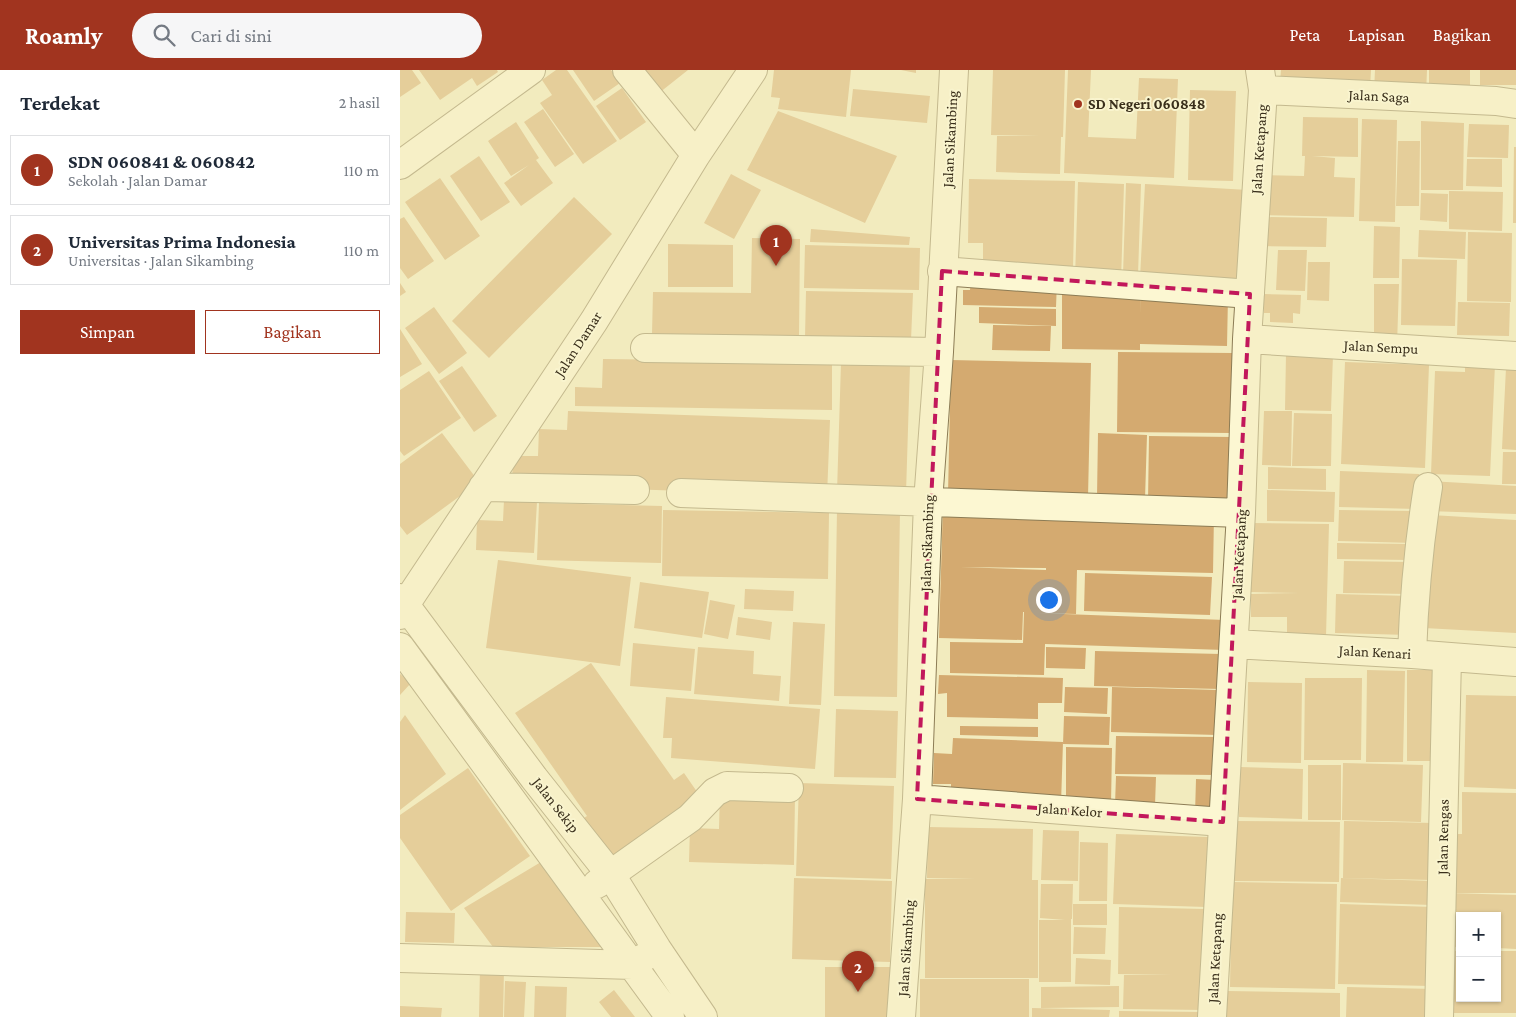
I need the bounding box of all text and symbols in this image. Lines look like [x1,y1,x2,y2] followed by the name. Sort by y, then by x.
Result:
[132,13,482,58] search box
[150,21,178,49] icon: search
[25,22,102,49] text: Roamly
[190,25,272,46] text: Cari di sini
[1290,25,1320,45] text: Peta
[1348,25,1405,45] text: Lapisan
[1433,25,1491,45] text: Bagikan
[1346,86,1410,107] street label: Jalan Saga
[939,90,962,190] street label: Jalan Sikambing
[20,91,100,115] text: Terdekat
[339,94,380,111] text: 2 hasil
[1088,96,1205,112] place label: SD Negeri 060848
[1072,98,1084,110] marker: SD Negeri 060848
[1248,103,1271,197] street label: Jalan Ketapang
[68,151,255,172] text: SDN 060841 & 060842
[34,162,40,179] text: 1
[343,162,379,179] text: 110 m
[68,172,207,189] text: Sekolah · Jalan Damar
[760,225,792,266] pin: 1
[68,231,296,252] text: Universitas Prima Indonesia
[33,242,41,259] text: 2
[343,242,379,259] text: 110 m
[68,252,254,269] text: Universitas · Jalan Sikambing
[550,308,606,382] street label: Jalan Damar
[20,310,195,354] button: Simpan
[205,310,380,354] button: Bagikan
[1341,337,1419,358] street label: Jalan Sempu
[917,494,938,594] street label: Jalan Sikambing
[1229,509,1250,601] street label: Jalan Ketapang
[1036,587,1062,613] your location
[1336,642,1412,663] street label: Jalan Kenari
[527,773,583,837] street label: Jalan Sekip
[1434,799,1453,877] street label: Jalan Rengas
[1035,800,1104,821] street label: Jalan Kelor
[894,899,918,999] street label: Jalan Sikambing
[1456,912,1501,1002] map controls
[1456,912,1501,957] button: +
[1205,913,1226,1005] street label: Jalan Ketapang
[842,951,874,992] pin: 2
[1456,957,1501,1002] button: −

